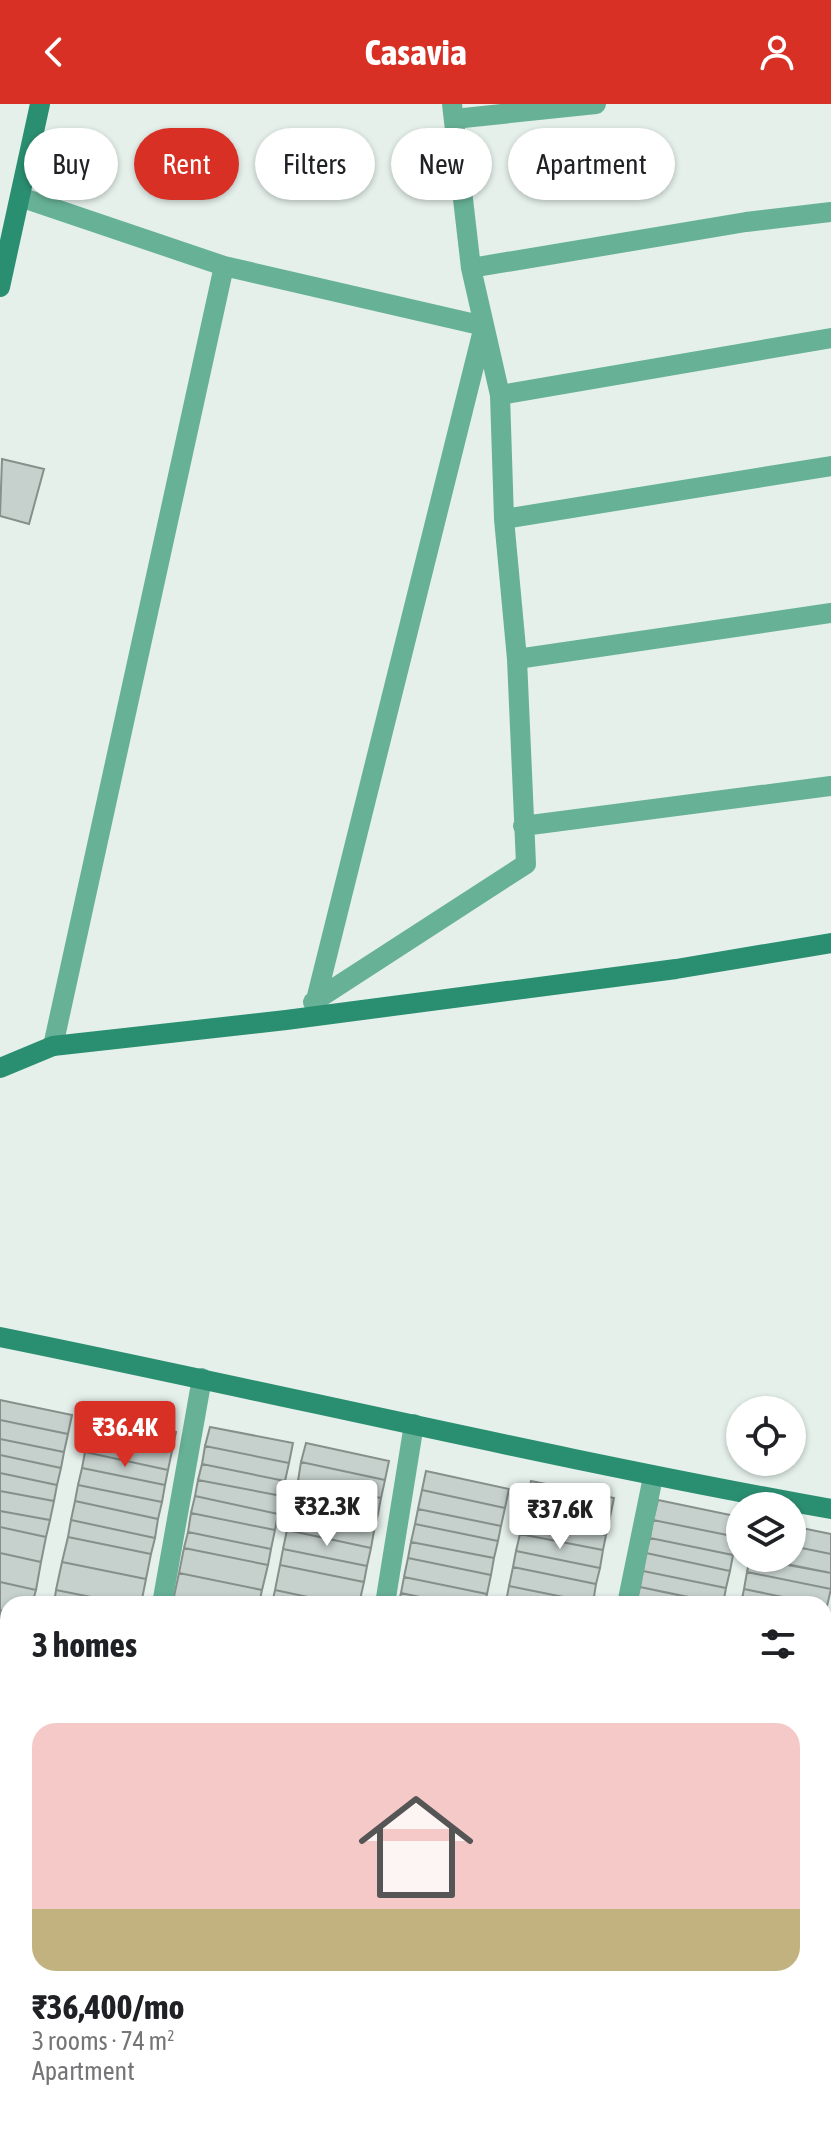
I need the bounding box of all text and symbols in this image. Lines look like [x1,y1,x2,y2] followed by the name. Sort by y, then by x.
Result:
[32,30,76,74] icon: back
[755,30,799,74] icon: person
[364,31,467,73] text: Casavia
[24,128,118,200] chip: Buy
[134,128,239,200] chip: Rent
[255,128,375,200] chip: Filters
[391,128,492,200] chip: New
[508,128,675,200] chip: Apartment
[726,1396,806,1572] map controls
[726,1396,806,1476] button: locate
[60,1401,190,1469] pin: ₹36.4K
[92,1412,158,1442] text: ₹36.4K
[262,1480,392,1548] pin: ₹32.3K
[495,1483,625,1551] pin: ₹37.6K
[294,1491,360,1521] text: ₹32.3K
[726,1492,806,1572] button: layers
[527,1494,593,1524] text: ₹37.6K
[756,1622,800,1666] icon: filters
[32,1625,137,1664] text: 3 homes
[344,1775,488,1919] icon: home
[32,1987,185,2026] text: ₹36,400/mo
[32,2026,174,2056] text: 3 rooms · 74 m²
[32,2056,135,2086] text: Apartment

